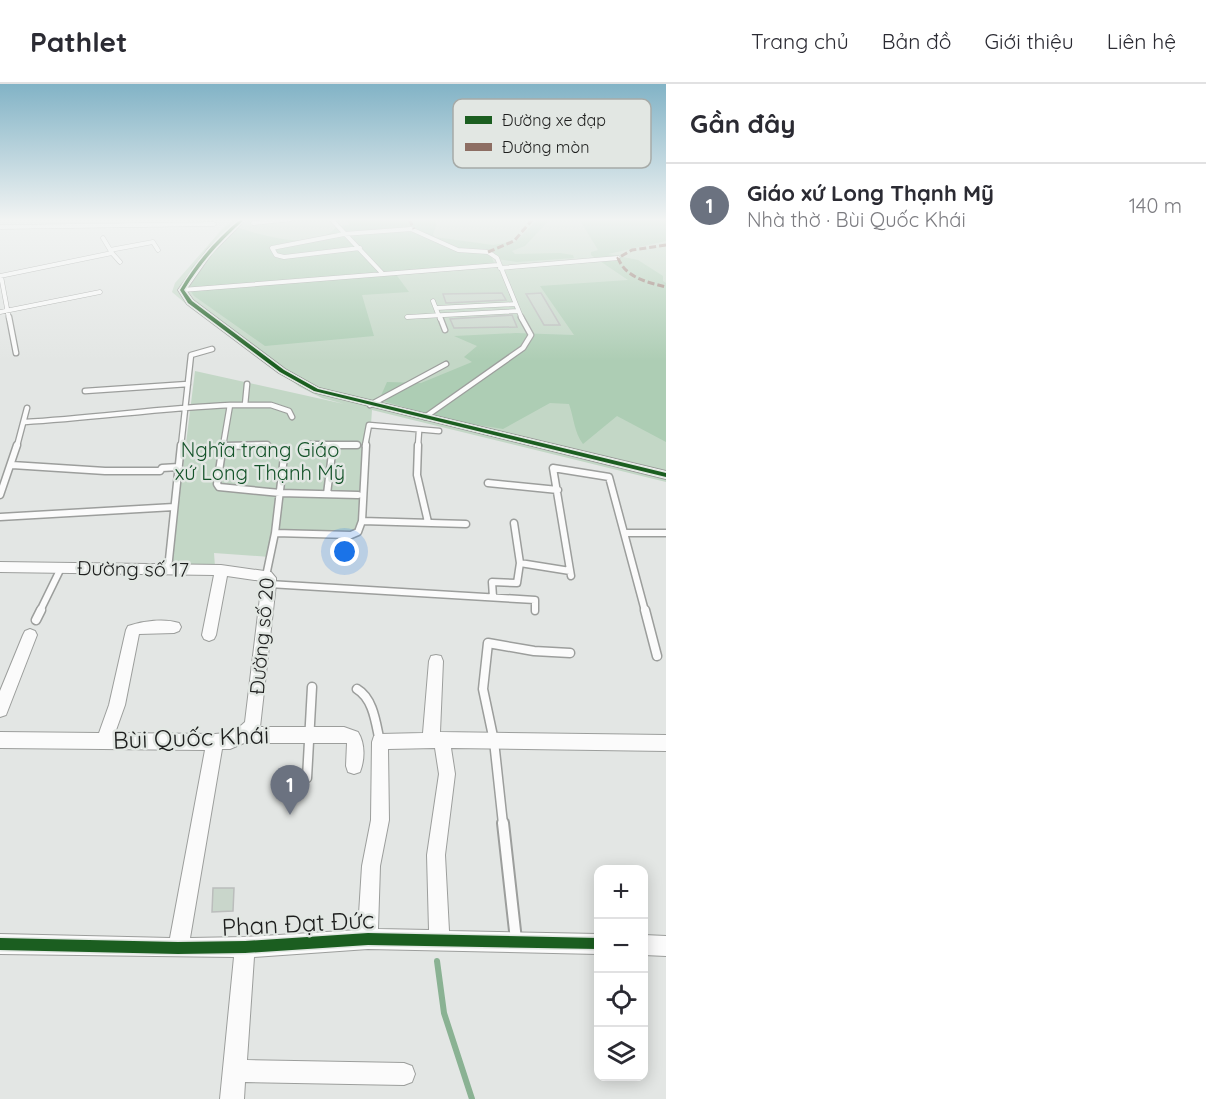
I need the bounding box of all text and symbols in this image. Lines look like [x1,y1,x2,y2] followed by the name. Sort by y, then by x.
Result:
[30,24,127,59] text: Pathlet
[751,28,849,54] text: Trang chủ
[882,28,951,54] text: Bản đồ
[984,28,1074,54] text: Giới thiệu
[1107,28,1176,54] text: Liên hệ
[453,99,651,168] legend
[690,107,795,140] text: Gần đây
[502,110,606,130] text: Đường xe đạp
[502,137,589,157] text: Đường mòn
[747,179,994,207] text: Giáo xứ Long Thạnh Mỹ
[706,193,713,218] text: 1
[1129,193,1182,218] text: 140 m
[747,207,966,232] text: Nhà thờ · Bùi Quốc Khái
[175,437,345,485] park label: Nghĩa trang Giáo xứ Long Thạnh Mỹ
[330,537,359,566] your location
[77,555,189,582] street label: Đường số 17
[244,576,279,695] street label: Đường số 20
[112,719,270,755] street label: Bùi Quốc Khái
[270,766,310,815] pin: 1
[594,865,648,1081] map controls
[594,865,648,919] button: +
[221,904,375,942] street label: Phan Đạt Đức
[594,919,648,973] button: −
[594,973,648,1027] button: locate
[594,1027,648,1081] button: layers

